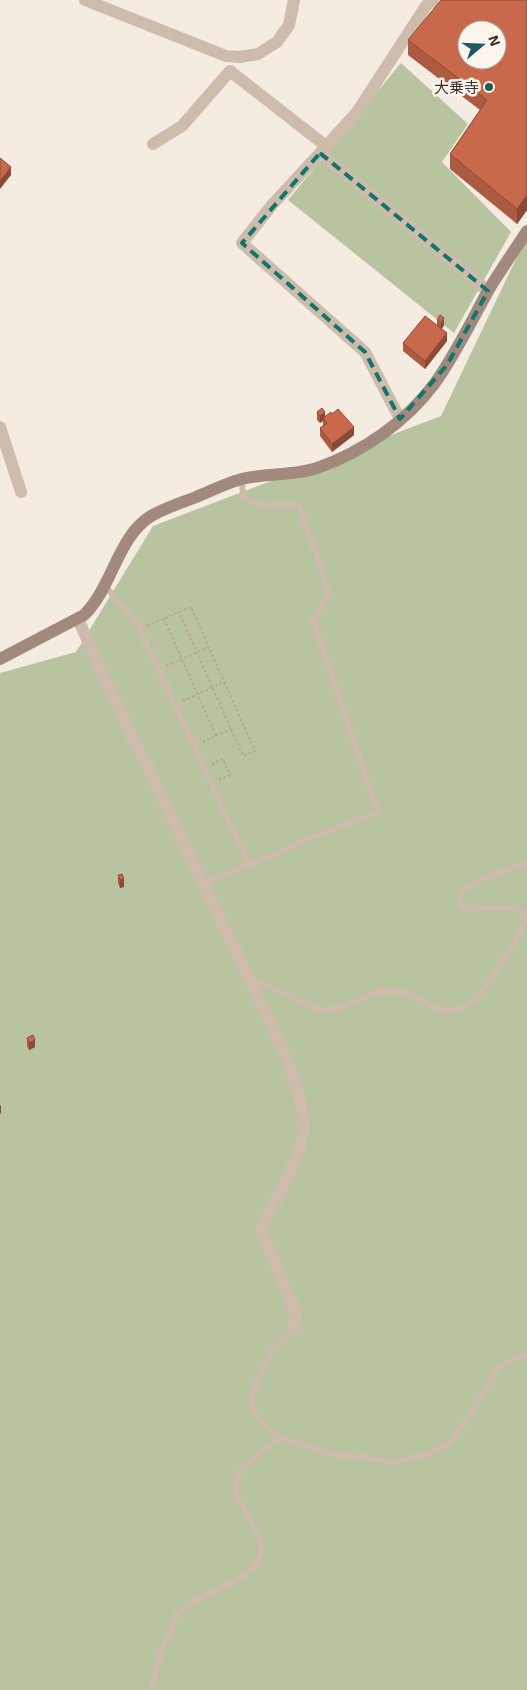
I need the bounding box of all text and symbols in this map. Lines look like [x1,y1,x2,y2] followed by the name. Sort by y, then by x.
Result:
[457,20,507,70] north arrow
[485,33,504,48] text: N
[434,78,479,96] place label: 大乗寺
[483,81,495,93] marker: 大乗寺

